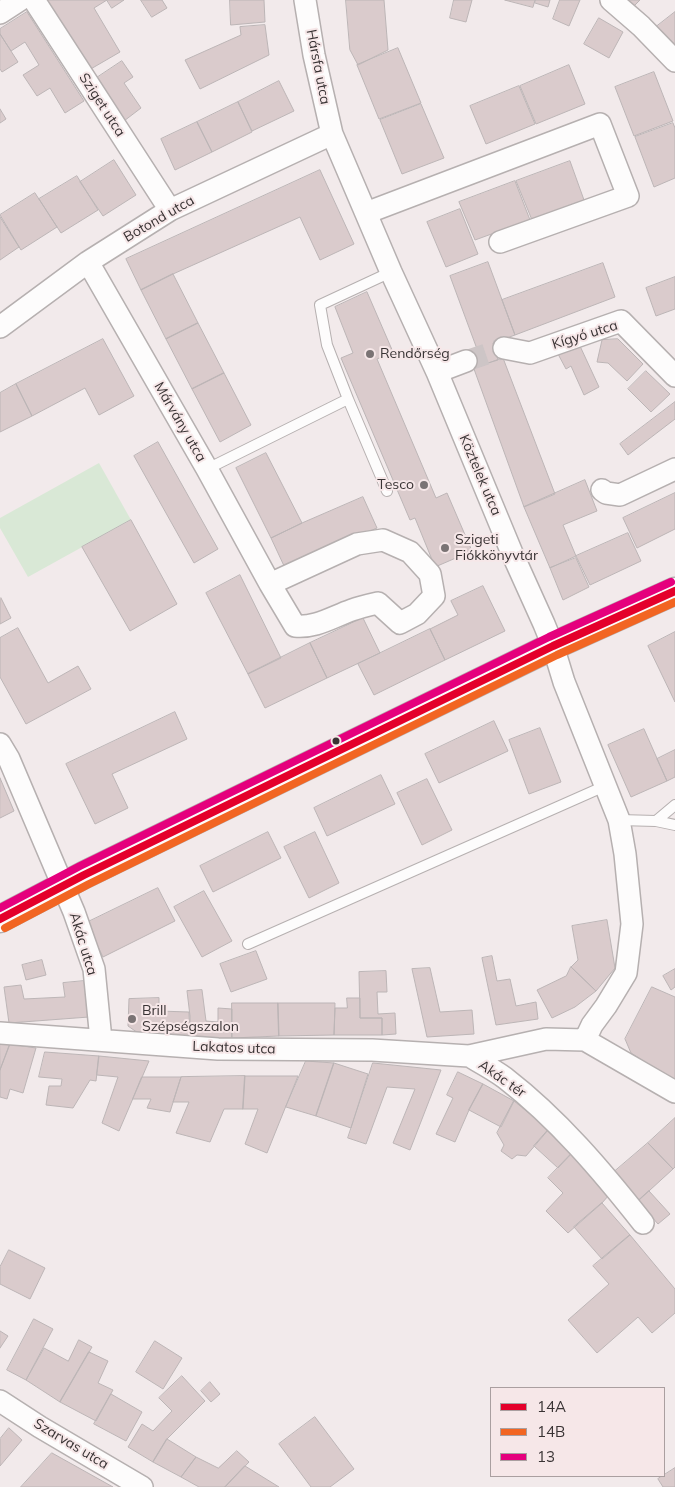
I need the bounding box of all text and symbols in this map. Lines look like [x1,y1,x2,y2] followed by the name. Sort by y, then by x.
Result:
[303,28,333,106] street label: Hársfa utca
[75,70,129,140] street label: Sziget utca
[121,192,197,246] street label: Botond utca
[550,317,620,353] street label: Kígyó utca
[380,346,450,362] place label: Rendőrség
[364,348,376,360] marker: Rendőrség
[150,379,210,465] street label: Márvány utca
[455,432,505,518] street label: Köztelek utca
[377,477,414,493] place label: Tesco
[418,479,430,491] marker: Tesco
[455,532,538,564] place label: Szigeti Fiókkönyvtár
[439,542,451,554] marker: Szigeti Fiókkönyvtár
[331,736,341,746] unlabelled marker
[66,911,100,977] street label: Akác utca
[142,1003,239,1036] place label: Brill Szépségszalon
[126,1013,138,1025] marker: Brill Szépségszalon
[192,1038,276,1058] street label: Lakatos utca
[475,1057,529,1101] street label: Akác tér
[490,1387,665,1477] legend
[537,1397,566,1416] text: 14A
[31,1415,111,1473] street label: Szarvas utca
[537,1422,565,1441] text: 14B
[537,1447,555,1466] text: 13

